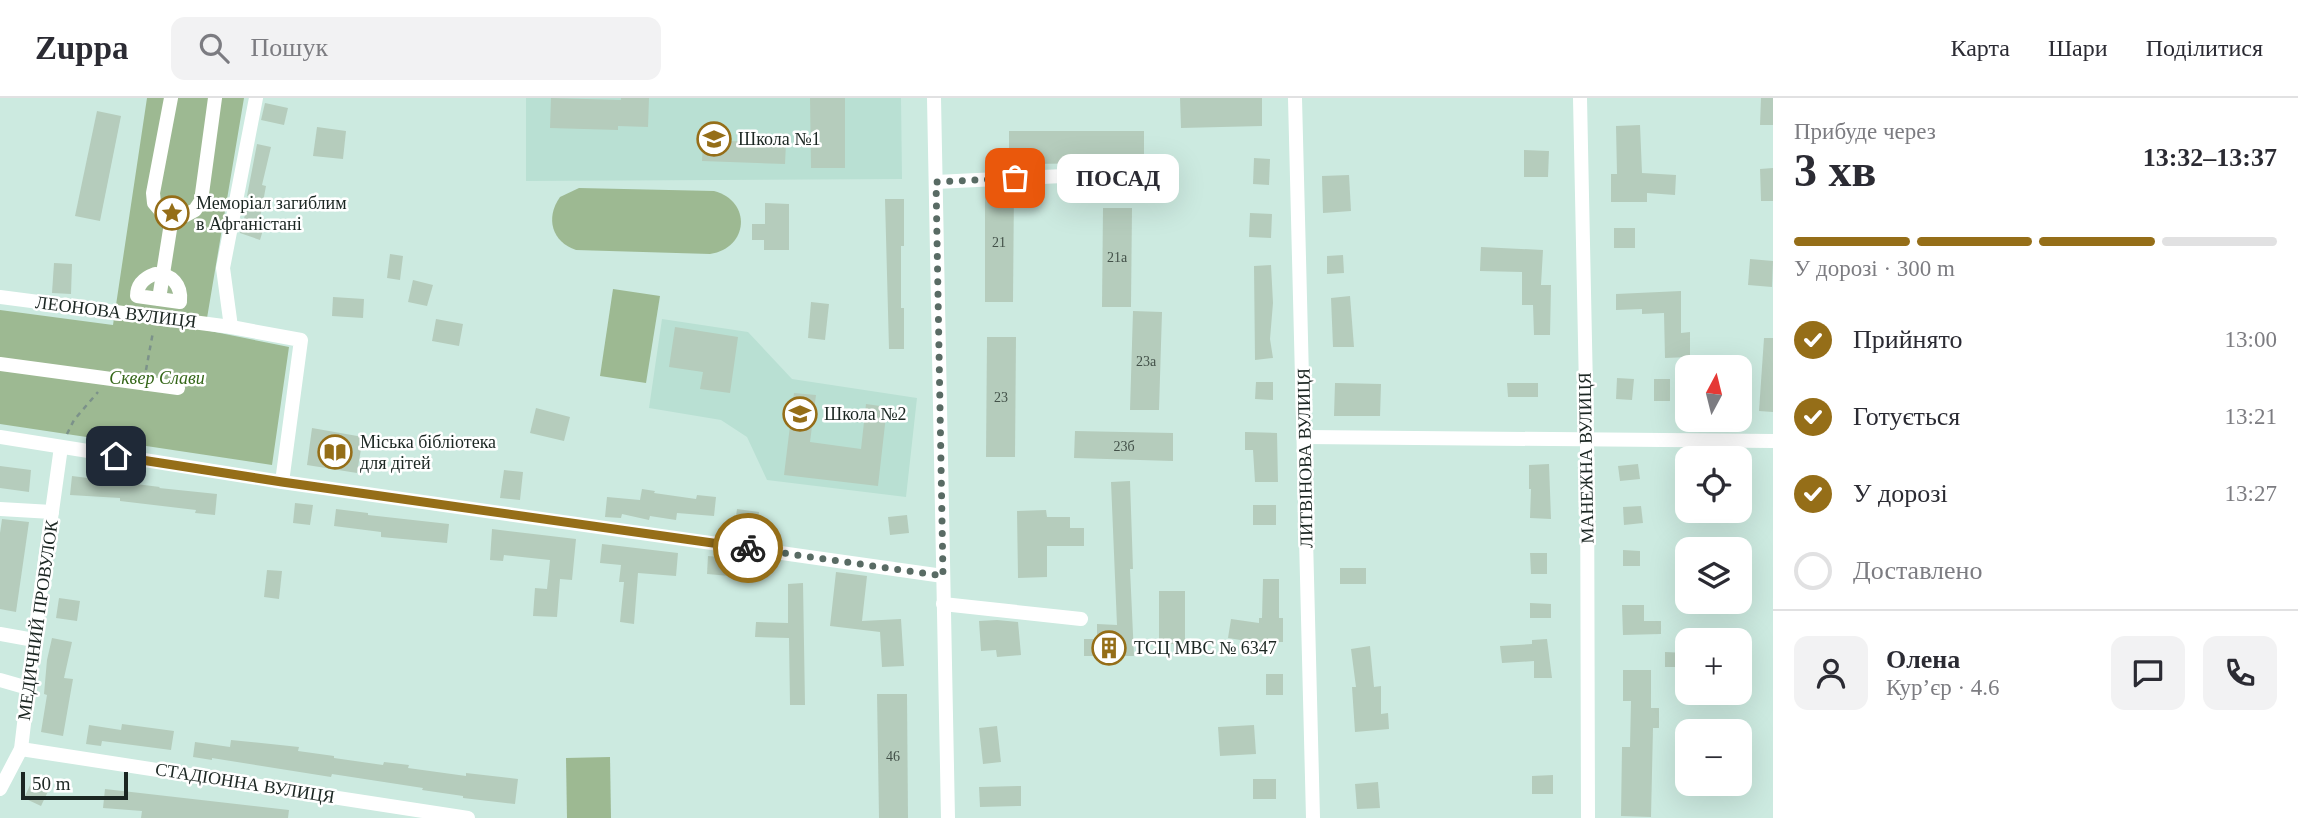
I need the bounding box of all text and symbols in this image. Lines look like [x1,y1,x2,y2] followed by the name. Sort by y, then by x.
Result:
[171,17,661,80] search box
[195,29,233,67] icon: search
[35,30,129,66] text: Zuppa
[251,33,328,62] text: Пошук
[1950,35,2010,61] text: Карта
[2048,35,2108,61] text: Шари
[2146,35,2263,61] text: Поділитися
[1794,119,1936,144] text: Прибуде через
[695,120,733,158] school or university icon: Школа №1
[738,129,820,149] place label: Школа №1
[2143,143,2277,172] text: 13:32–13:37
[1794,145,1876,196] text: 3 хв
[985,148,1045,208] pin
[1057,154,1180,202] callout: ПОСАД
[996,159,1034,197] icon: bag
[1076,166,1160,191] text: ПОСАД
[196,193,347,234] place label: Меморіал загиблим в Афганістані
[153,194,191,232] place icon: Меморіал загиблим в Афганістані
[992,235,1006,250] house number: 21
[1107,250,1128,265] house number: 21а
[1794,256,1955,281] text: У дорозі · 300 m
[34,292,198,332] street label: ЛЕОНОВА ВУЛИЦЯ
[1794,321,1832,359] icon: check
[1853,325,1963,354] text: Прийнято
[2225,327,2277,352] text: 13:00
[1136,354,1157,369] house number: 23а
[1675,355,1752,432] north arrow
[1675,355,1752,796] map controls
[109,368,205,388] park label: Сквер Слави
[1293,368,1317,548] street label: ЛИТВІНОВА ВУЛИЦЯ
[1575,372,1597,544] street label: МАНЕЖНА ВУЛИЦЯ
[994,390,1008,405] house number: 23
[781,395,819,433] school or university icon: Школа №2
[1794,398,1832,436] icon: check
[1853,402,1960,431] text: Готується
[824,404,906,424] place label: Школа №2
[2225,404,2277,429] text: 13:21
[86,426,146,486] pin
[360,432,496,473] place label: Міська бібліотека для дітей
[316,433,354,471] library icon: Міська бібліотека для дітей
[97,437,135,475] icon: home
[1113,439,1135,454] house number: 23б
[1675,446,1752,523] button: locate
[1794,475,1832,513] icon: check
[1853,479,1948,508] text: У дорозі
[2225,481,2277,506] text: 13:27
[713,513,783,583] courier
[14,518,62,722] street label: МЕДИЧНИЙ ПРОВУЛОК
[729,529,767,567] icon: bike
[1675,537,1752,614] button: layers
[1853,556,1983,585] text: Доставлено
[1675,628,1752,705] button: +
[1090,629,1128,667] building icon: ТСЦ МВС № 6347
[1794,636,1868,710] button: person
[2111,636,2185,710] button: chat
[2203,636,2277,710] button: phone
[1134,638,1277,658] place label: ТСЦ МВС № 6347
[1886,645,1960,674] text: Олена
[1886,675,2000,700] text: Кур’єр · 4.6
[1675,719,1752,796] button: −
[886,749,900,764] house number: 46
[154,759,336,807] street label: СТАДІОННА ВУЛИЦЯ
[21,769,128,801] scale bar
[32,773,71,794] text: 50 m

